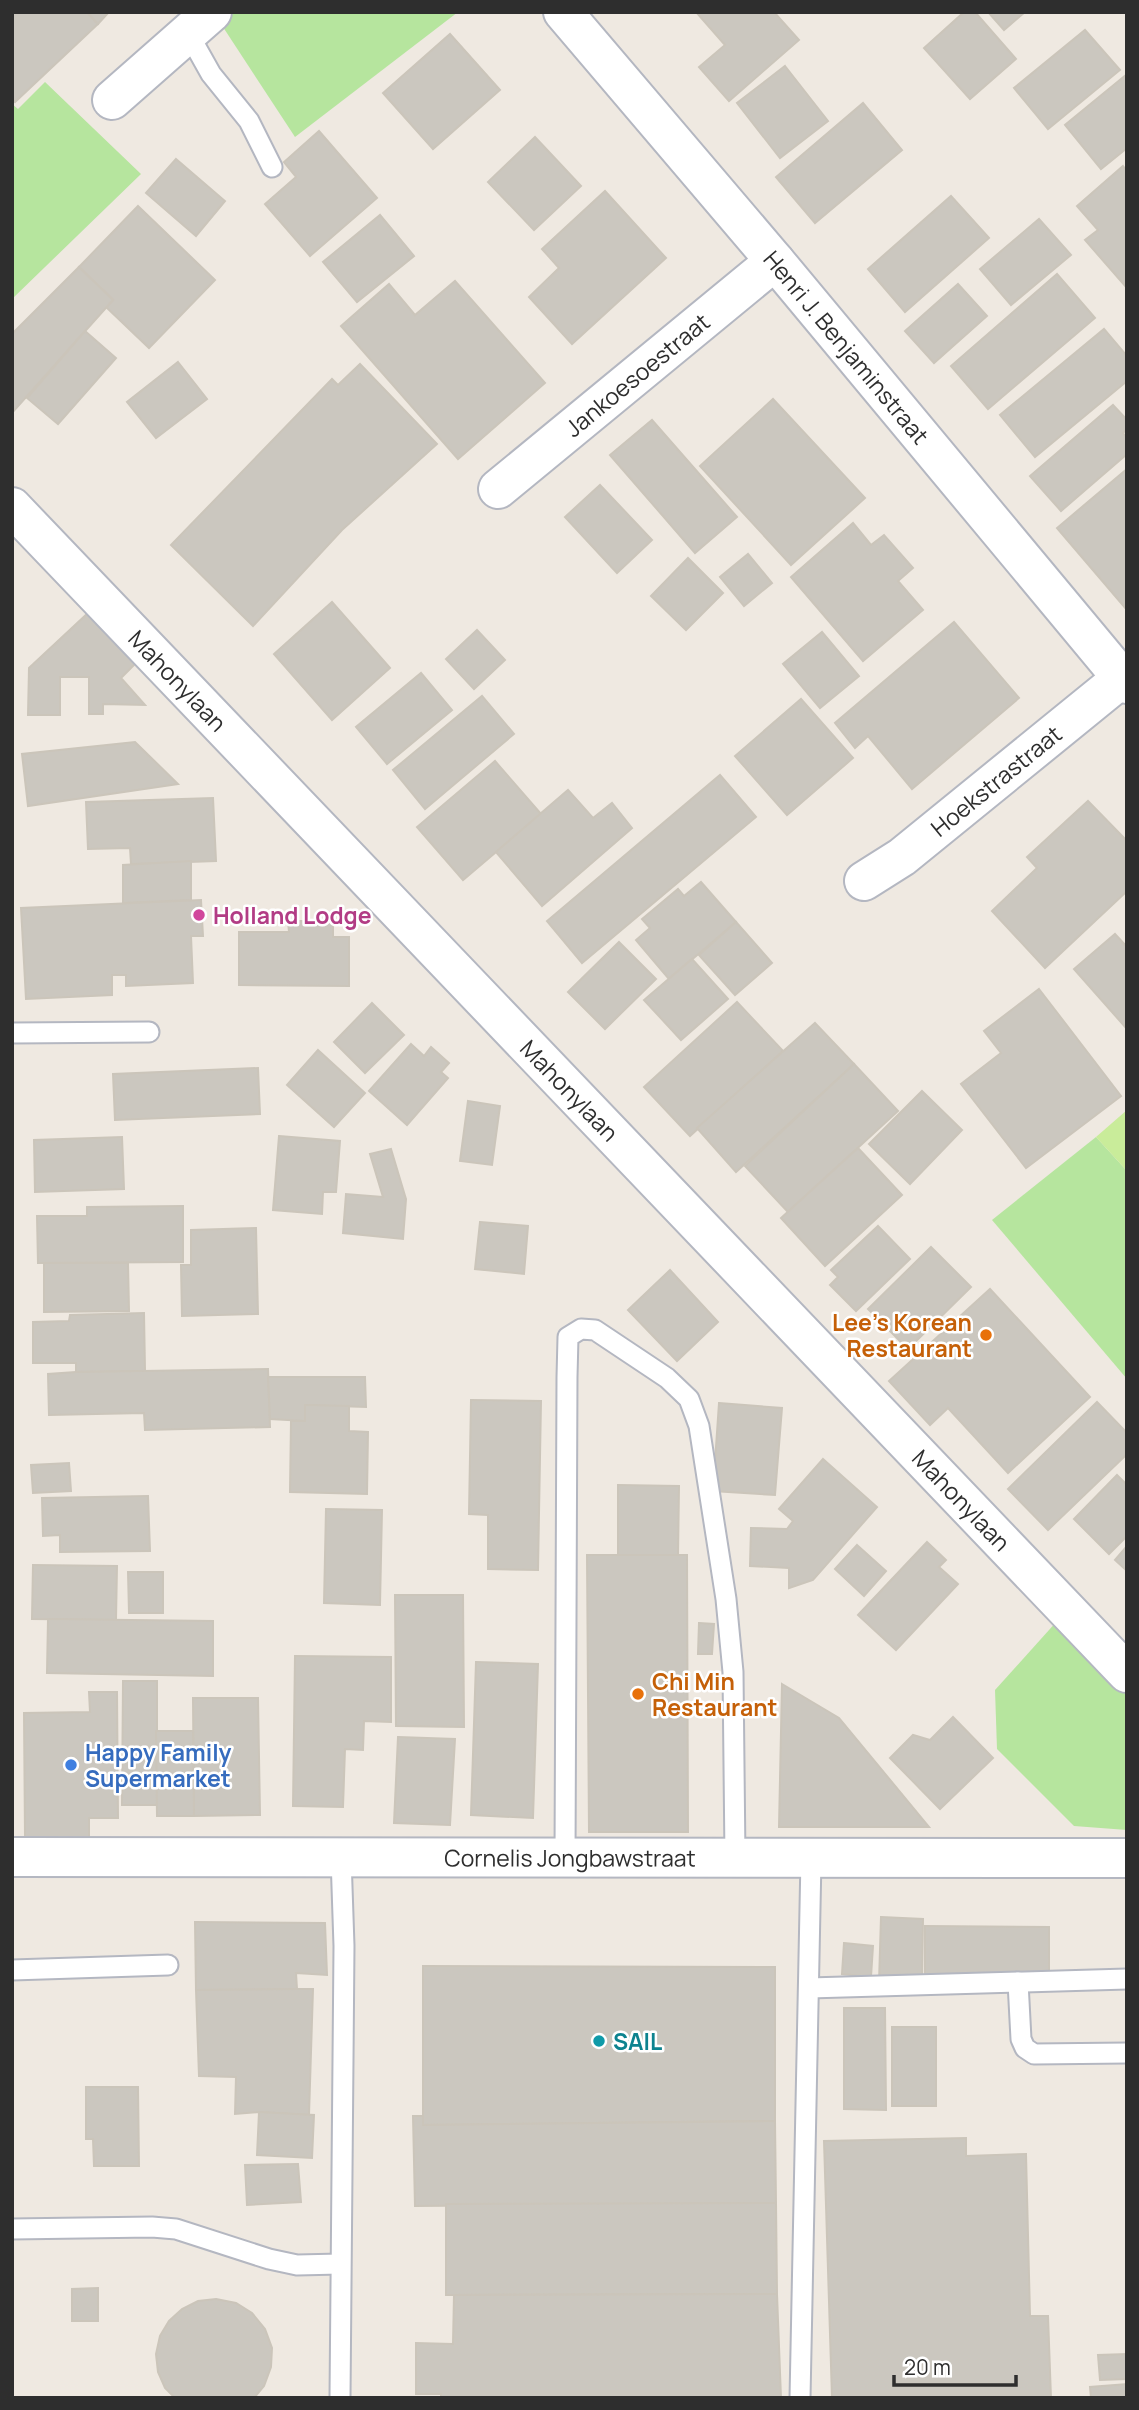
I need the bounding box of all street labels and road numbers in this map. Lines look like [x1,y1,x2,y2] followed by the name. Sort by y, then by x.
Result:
[757,243,937,451] street label: Henri J. Benjaminstraat
[558,306,716,444] street label: Jankoesoestraat
[122,623,234,738] street label: Mahonylaan
[924,718,1068,843] street label: Hoekstrastraat
[513,1032,626,1148] street label: Mahonylaan
[905,1442,1018,1558] street label: Mahonylaan
[444,1841,696,1874] street label: Cornelis Jongbawstraat

